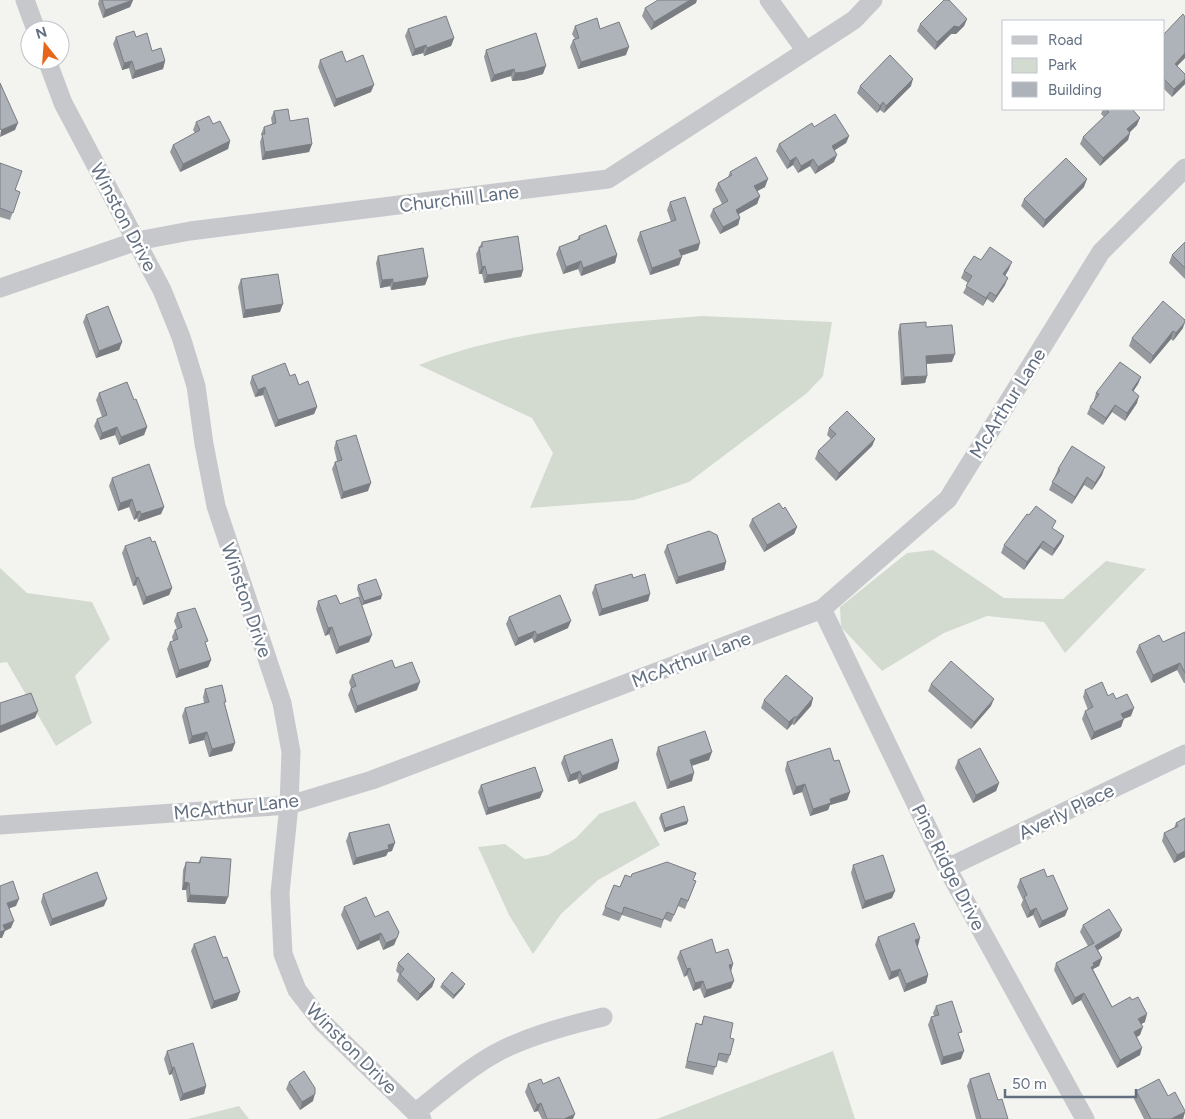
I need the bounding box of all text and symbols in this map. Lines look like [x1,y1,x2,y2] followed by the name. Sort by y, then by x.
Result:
[20,20,70,70] north arrow
[1002,20,1165,110] legend
[34,23,49,43] text: N
[1048,31,1083,49] text: Road
[1048,56,1077,74] text: Park
[1048,81,1102,99] text: Building
[85,159,162,275] street label: Winston Drive
[398,180,520,217] street label: Churchill Lane
[964,344,1050,463] street label: McArthur Lane
[216,540,277,660] street label: Winston Drive
[628,626,754,693] street label: McArthur Lane
[1015,778,1118,844] street label: Averly Place
[172,788,300,825] street label: McArthur Lane
[907,800,990,934] street label: Pine Ridge Drive
[301,998,402,1099] street label: Winston Drive
[1005,1066,1136,1098] scale bar
[1012,1075,1047,1093] text: 50 m

